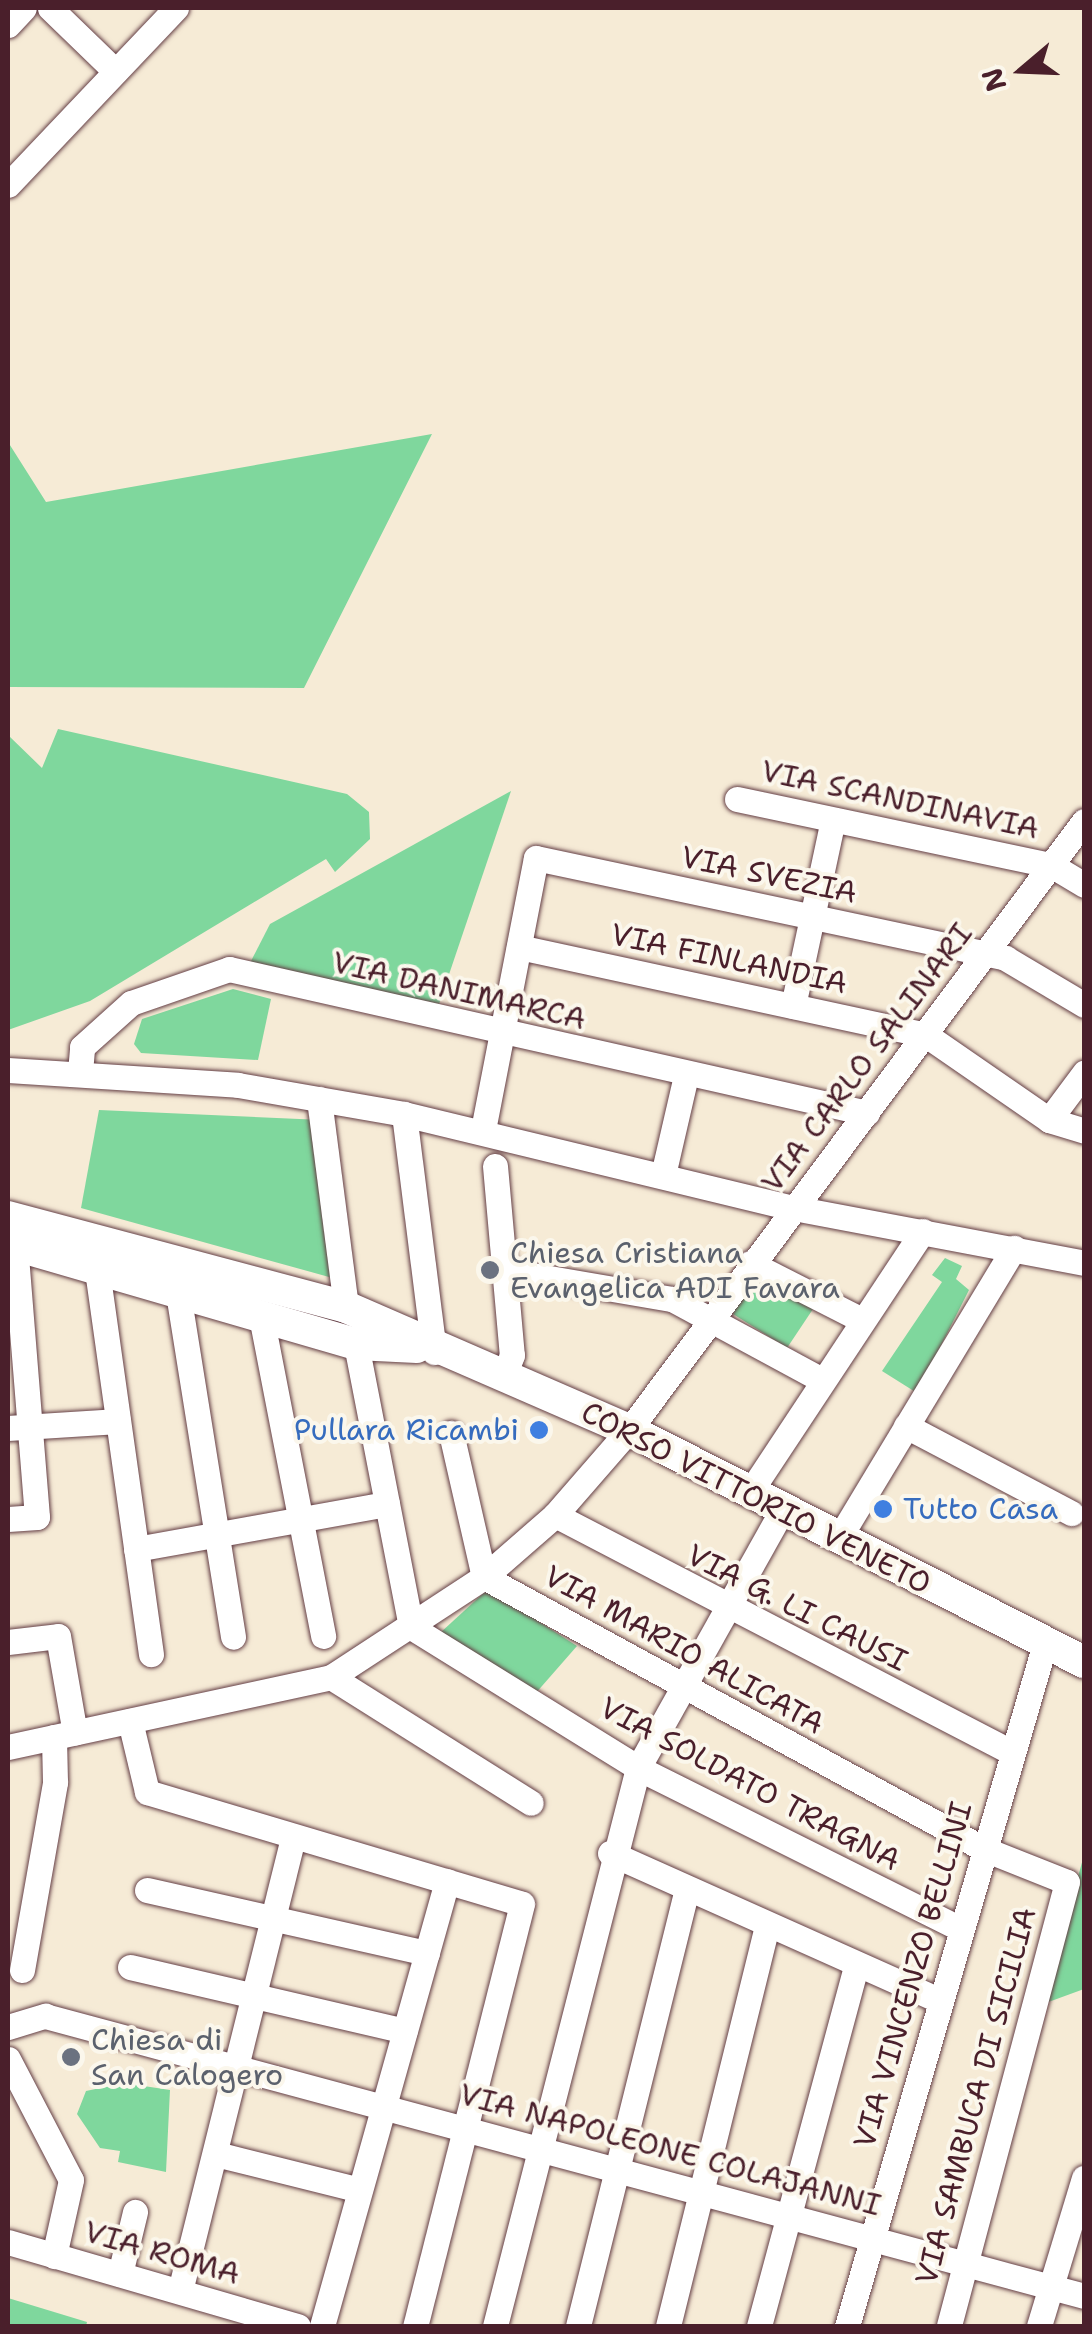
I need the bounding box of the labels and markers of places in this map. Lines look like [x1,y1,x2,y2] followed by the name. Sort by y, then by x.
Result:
[510,1235,840,1306] place label: Chiesa Cristiana Evangelica ADI Favara
[479,1259,501,1281] marker: Chiesa Cristiana Evangelica ADI Favara
[294,1412,519,1448] place label: Pullara Ricambi
[528,1419,550,1441] marker: Pullara Ricambi
[903,1491,1058,1527] place label: Tutto Casa
[872,1498,894,1520] marker: Tutto Casa
[91,2022,283,2092] place label: Chiesa di San Calogero
[60,2046,82,2068] marker: Chiesa di San Calogero

